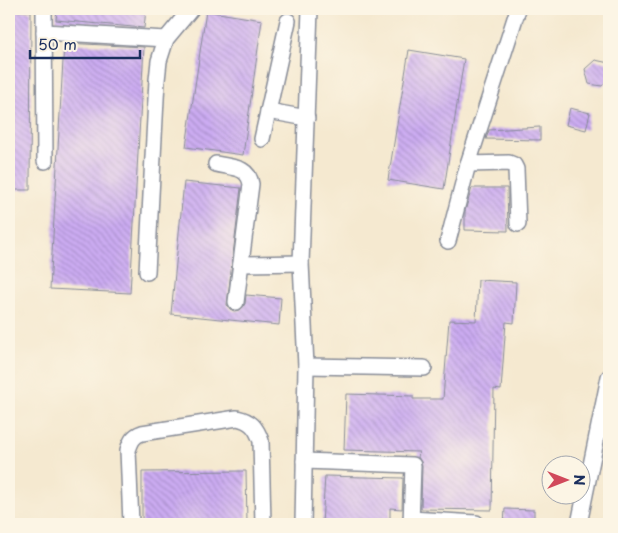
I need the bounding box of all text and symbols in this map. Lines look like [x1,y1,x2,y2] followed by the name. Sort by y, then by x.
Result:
[30,28,140,60] scale bar
[38,32,77,55] text: 50 m
[540,456,590,506] north arrow
[569,474,590,486] text: N

